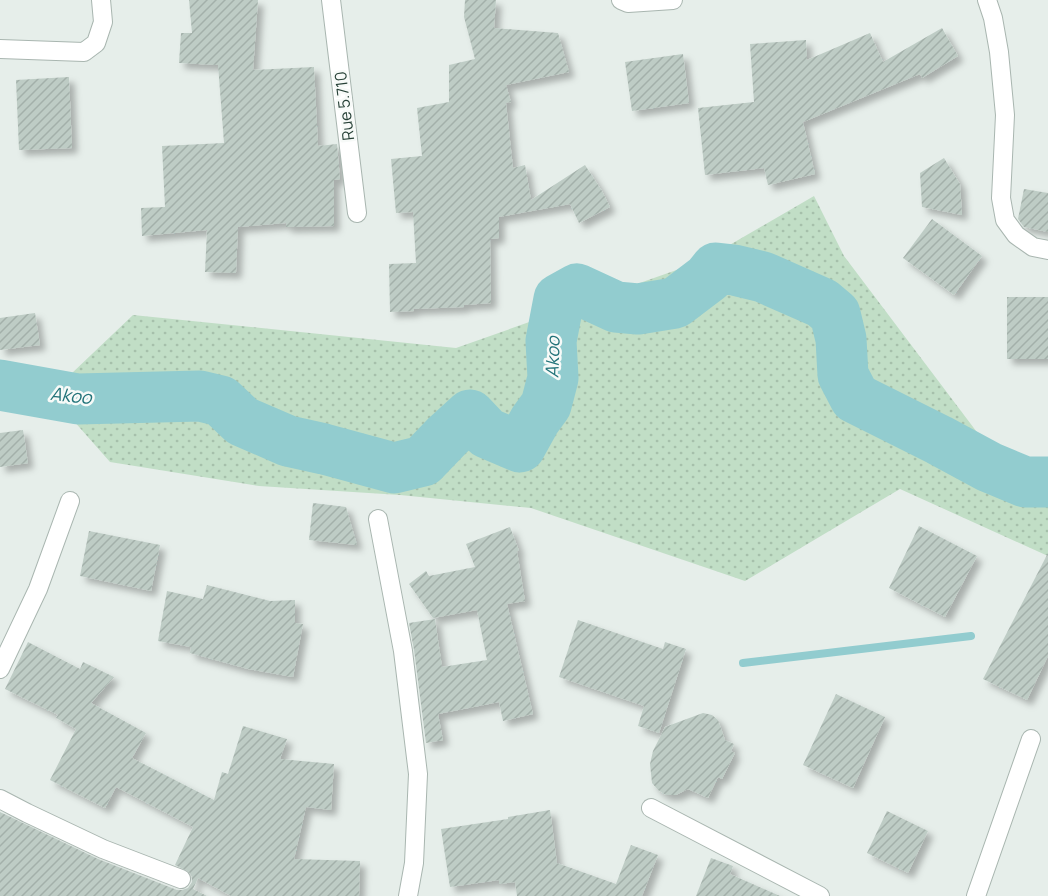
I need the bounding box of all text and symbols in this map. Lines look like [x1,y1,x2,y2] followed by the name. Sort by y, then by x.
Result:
[329,70,359,142] street label: Rue 5.710
[539,335,565,378] water label: Akoo
[49,381,94,409] water label: Akoo

